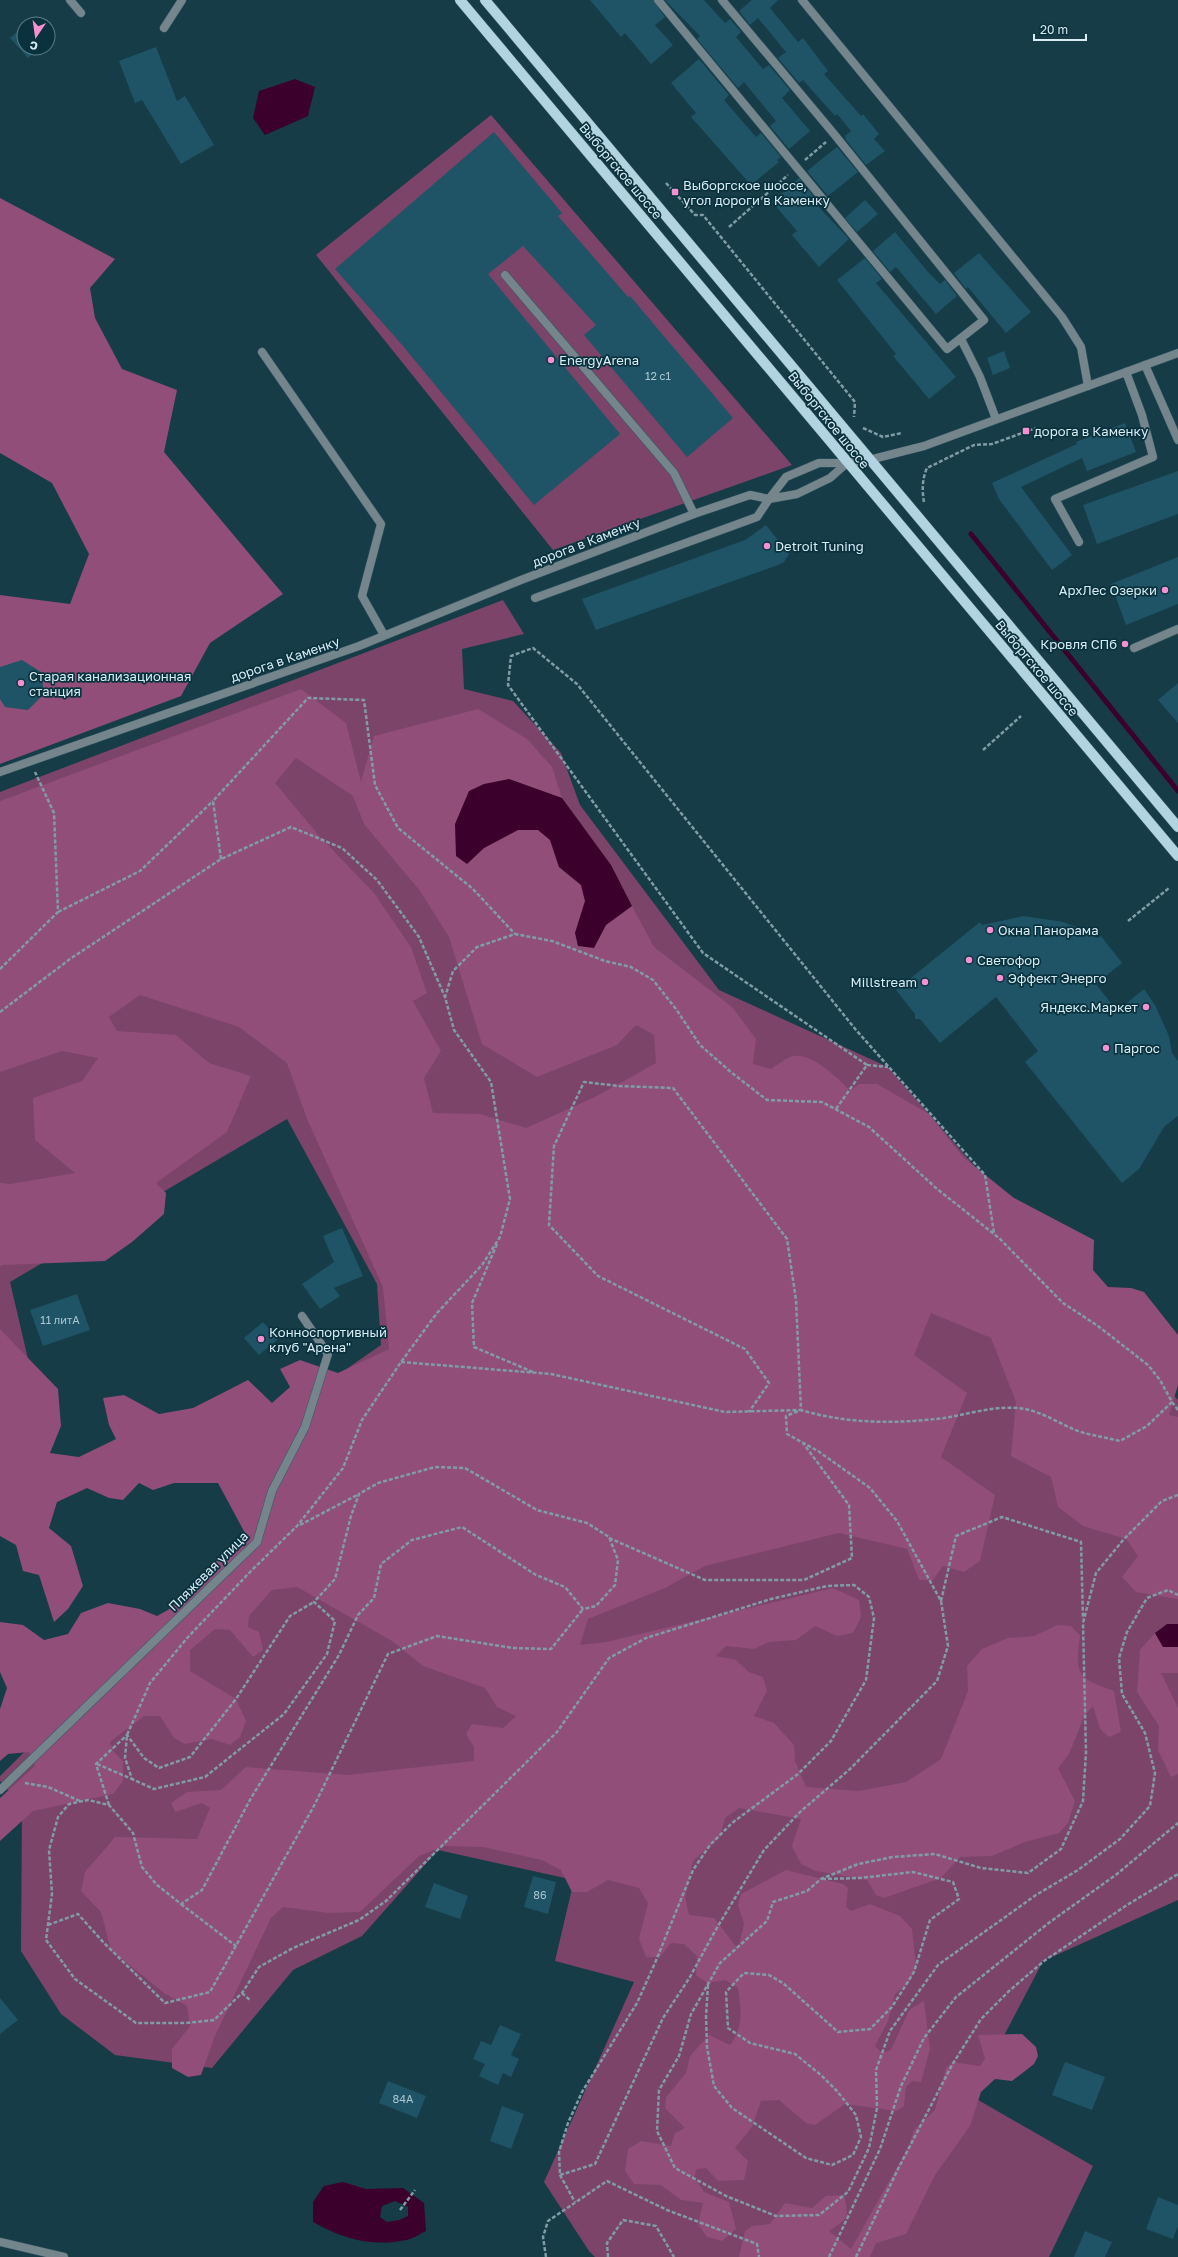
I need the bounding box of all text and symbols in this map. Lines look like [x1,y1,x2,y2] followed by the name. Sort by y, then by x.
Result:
[16,16,56,56] north arrow
[1034,16,1086,42] scale bar
[1040,22,1068,37] text: 20 m
[28,39,39,53] text: С
[576,120,666,222] street label: Выборгское шоссе
[683,177,831,208] place label: Выборгское шоссе, угол дороги в Каменку
[670,187,680,197] marker: Выборгское шоссе, угол дороги в Каменку
[559,352,639,368] place label: EnergyArena
[546,355,556,365] marker: EnergyArena
[785,368,873,472] street label: Выборгское шоссе
[645,369,671,382] house number: 12 с1
[1034,423,1149,439] place label: дорога в Каменку
[1021,426,1031,436] marker: дорога в Каменку
[530,514,643,570] street label: дорога в Каменку
[775,538,864,554] place label: Detroit Tuning
[762,541,772,551] marker: Detroit Tuning
[1059,582,1157,598] place label: АрхЛес Озерки
[1160,585,1170,595] marker: АрхЛес Озерки
[992,617,1082,719] street label: Выборгское шоссе
[228,633,342,685] street label: дорога в Каменку
[1040,636,1117,652] place label: Кровля СПб
[1120,639,1130,649] marker: Кровля СПб
[29,668,191,699] place label: Старая канализационная станция
[16,678,26,688] marker: Старая канализационная станция
[998,922,1099,938] place label: Окна Панорама
[985,925,995,935] marker: Окна Панорама
[977,952,1040,968] place label: Светофор
[964,955,974,965] marker: Светофор
[1008,970,1107,986] place label: Эффект Энерго
[995,973,1005,983] marker: Эффект Энерго
[851,974,917,990] place label: Millstream
[920,977,930,987] marker: Millstream
[1040,999,1139,1015] place label: Яндекс.Маркет
[1141,1002,1151,1012] marker: Яндекс.Маркет
[1114,1040,1160,1056] place label: Паргос
[1101,1043,1111,1053] marker: Паргос
[40,1313,80,1326] house number: 11 литА
[269,1324,387,1355] place label: Конноспортивный клуб "Арена"
[256,1334,266,1344] marker: Конноспортивный клуб "Арена"
[165,1528,251,1614] street label: Пляжевая улица
[533,1888,547,1901] house number: 86
[393,2092,414,2105] house number: 84А

